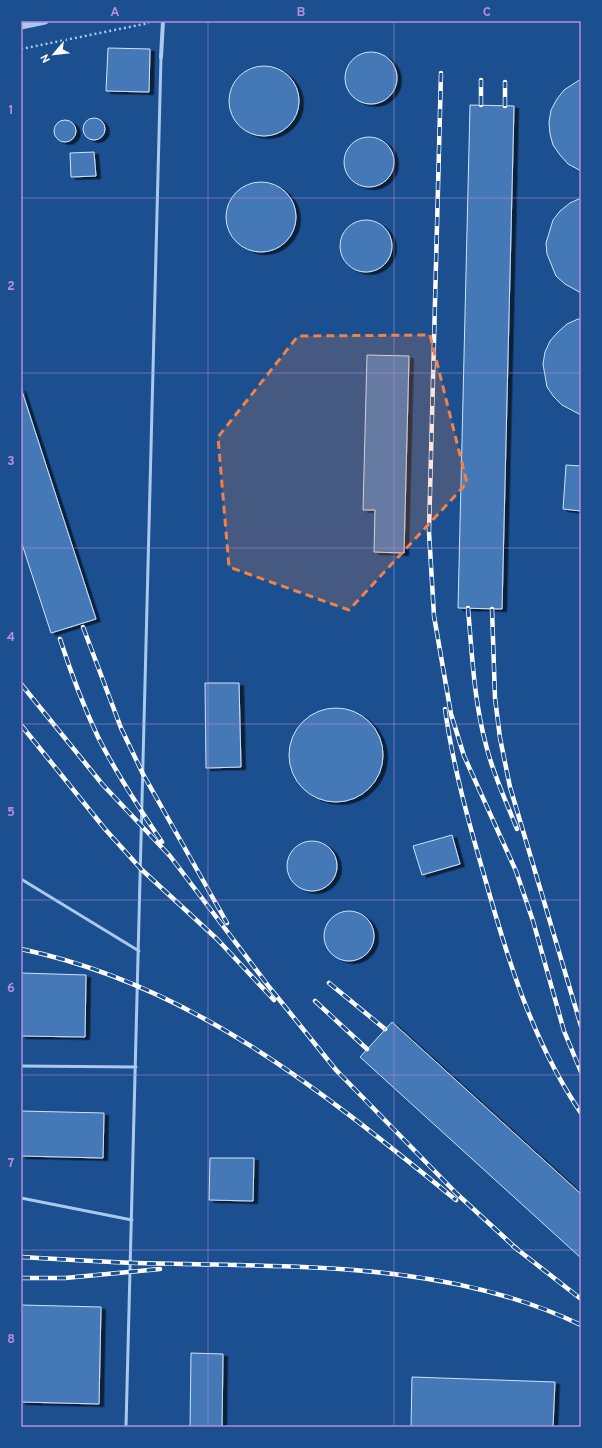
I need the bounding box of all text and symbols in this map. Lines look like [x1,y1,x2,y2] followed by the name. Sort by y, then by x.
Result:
[110,5,120,21] text: A
[297,5,306,21] text: B
[483,5,491,21] text: C
[34,34,74,74] north arrow
[38,51,54,65] text: N
[8,103,14,119] text: 1
[7,279,15,295] text: 2
[7,454,15,470] text: 3
[7,630,15,646] text: 4
[7,805,15,821] text: 5
[7,981,15,997] text: 6
[8,1156,15,1172] text: 7
[7,1332,15,1348] text: 8

